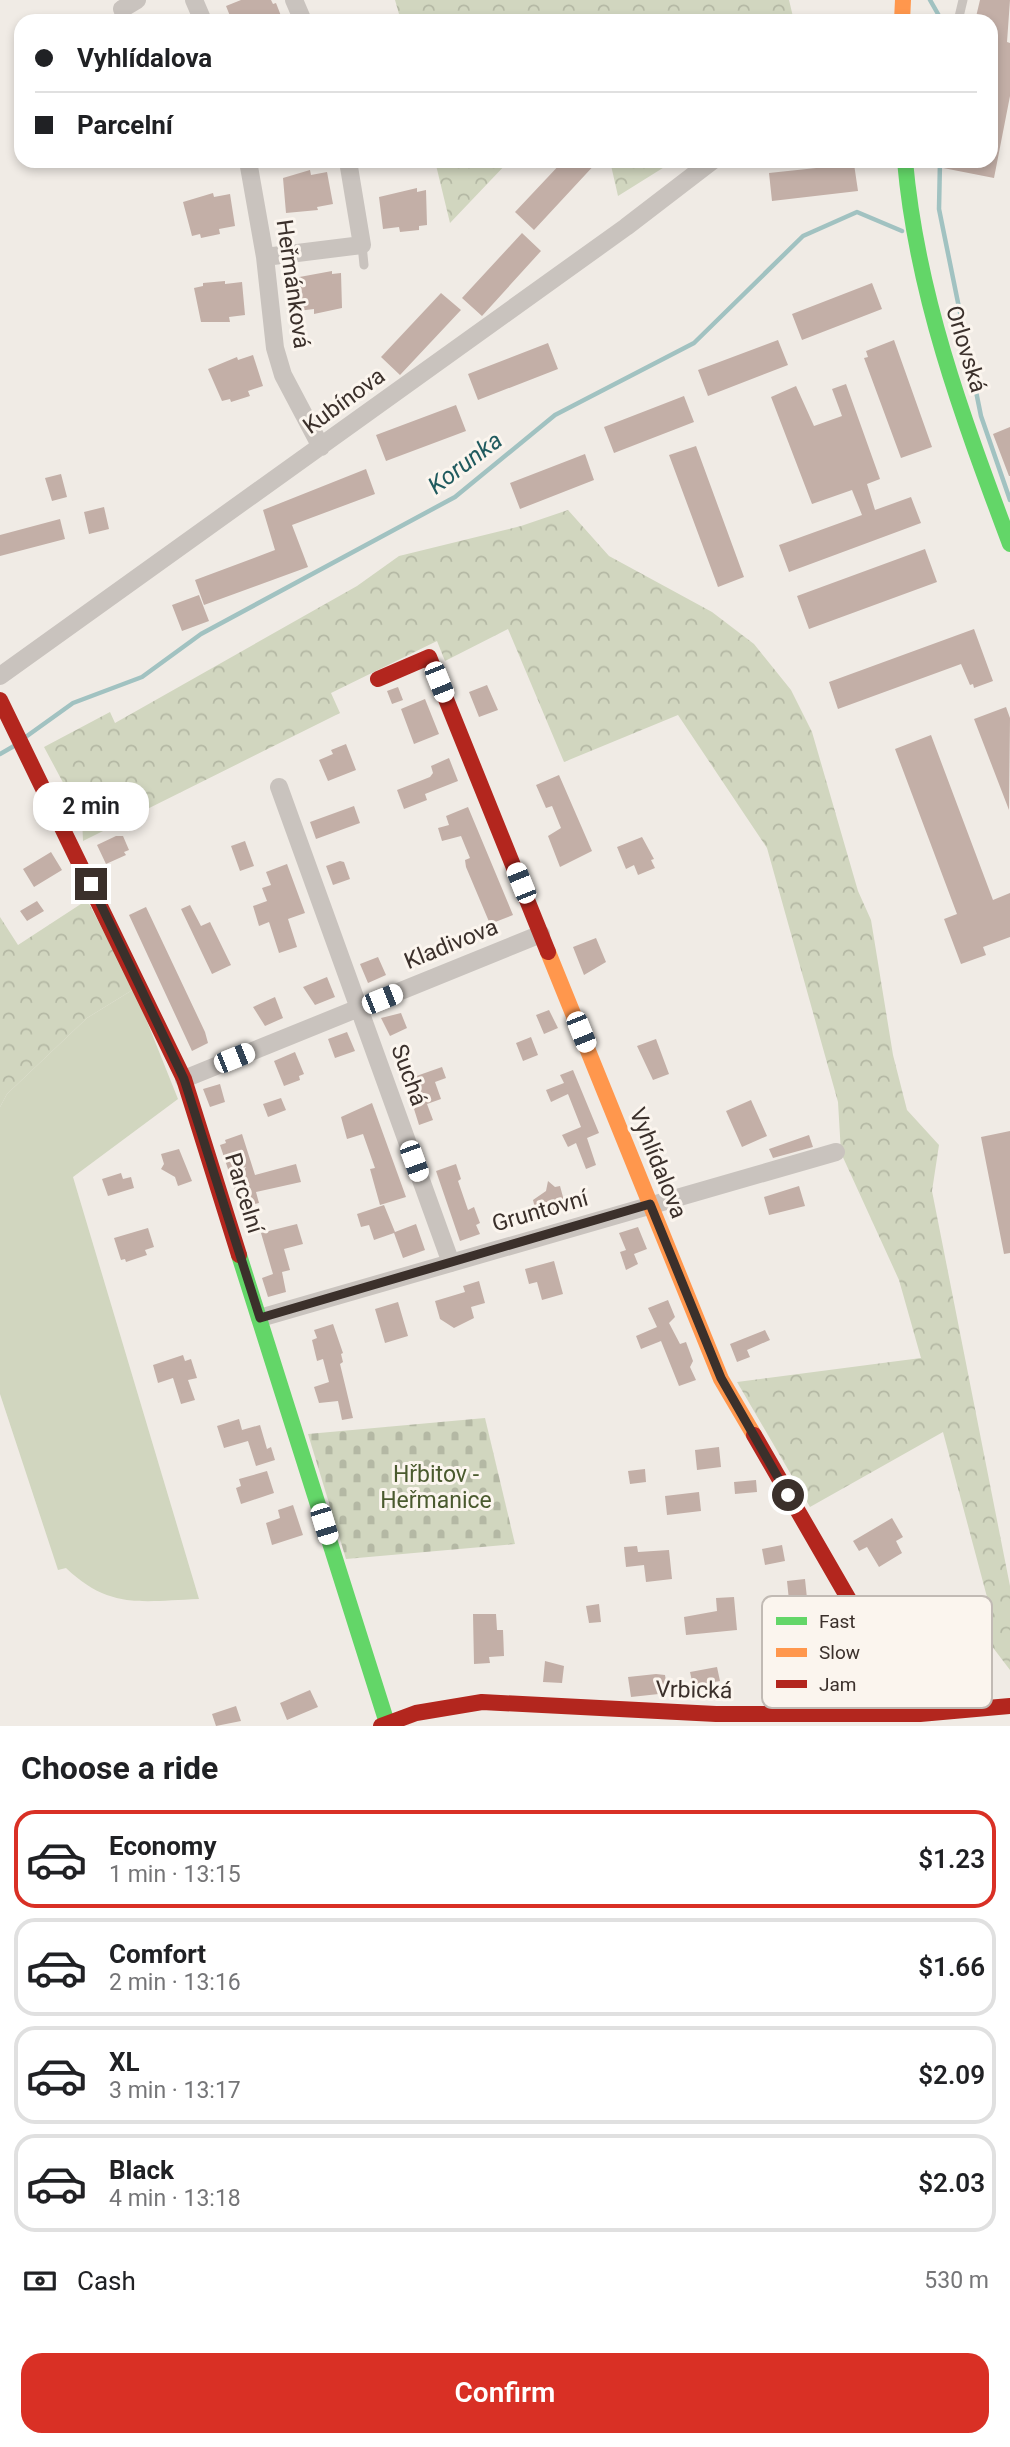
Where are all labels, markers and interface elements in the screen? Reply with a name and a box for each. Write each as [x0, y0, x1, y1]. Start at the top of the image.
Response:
text: Vyhlídalova [77, 43, 212, 73]
text: Parcelní [77, 110, 173, 140]
street label: Heřmánková [271, 218, 315, 350]
street label: Orlovská [940, 302, 992, 396]
street label: Kubínova [298, 362, 390, 440]
water label: Korunka [422, 426, 508, 500]
car [422, 659, 457, 705]
callout: 2 min [33, 782, 149, 832]
text: 2 min [62, 793, 120, 820]
car [504, 860, 539, 906]
route end [75, 868, 107, 900]
street label: Kladivova [400, 913, 502, 975]
car [359, 981, 406, 1017]
car [564, 1009, 599, 1055]
car [211, 1040, 258, 1076]
street label: Suchá [385, 1041, 433, 1109]
street label: Vyhlídalova [624, 1104, 692, 1222]
car [397, 1138, 432, 1184]
street label: Parcelní [219, 1150, 269, 1238]
street label: Gruntovní [489, 1184, 592, 1238]
park label: Hřbitov - Heřmanice [380, 1461, 492, 1514]
route start [772, 1479, 804, 1511]
car [308, 1501, 341, 1547]
legend [762, 1596, 992, 1708]
text: Fast [819, 1610, 856, 1633]
text: Slow [819, 1641, 860, 1664]
text: Jam [819, 1673, 856, 1696]
street label: Vrbická [655, 1676, 733, 1704]
text: Choose a ride [21, 1749, 218, 1787]
icon: car [25, 1828, 88, 1891]
text: Economy [109, 1831, 216, 1861]
text: $1.23 [918, 1844, 985, 1874]
text: 1 min · 13:15 [109, 1861, 241, 1888]
icon: car [25, 1936, 88, 1999]
text: Comfort [109, 1939, 206, 1969]
text: $1.66 [918, 1952, 985, 1982]
text: 2 min · 13:16 [109, 1969, 241, 1996]
icon: car [25, 2044, 88, 2107]
text: XL [109, 2047, 140, 2077]
text: $2.09 [918, 2060, 985, 2090]
text: 3 min · 13:17 [109, 2077, 241, 2104]
icon: car [25, 2152, 88, 2215]
text: Black [109, 2155, 174, 2185]
text: $2.03 [918, 2168, 985, 2198]
text: 4 min · 13:18 [109, 2185, 241, 2212]
icon: cash [21, 2262, 59, 2300]
text: Cash [77, 2266, 136, 2296]
text: 530 m [924, 2267, 989, 2294]
button: Confirm [21, 2353, 989, 2433]

